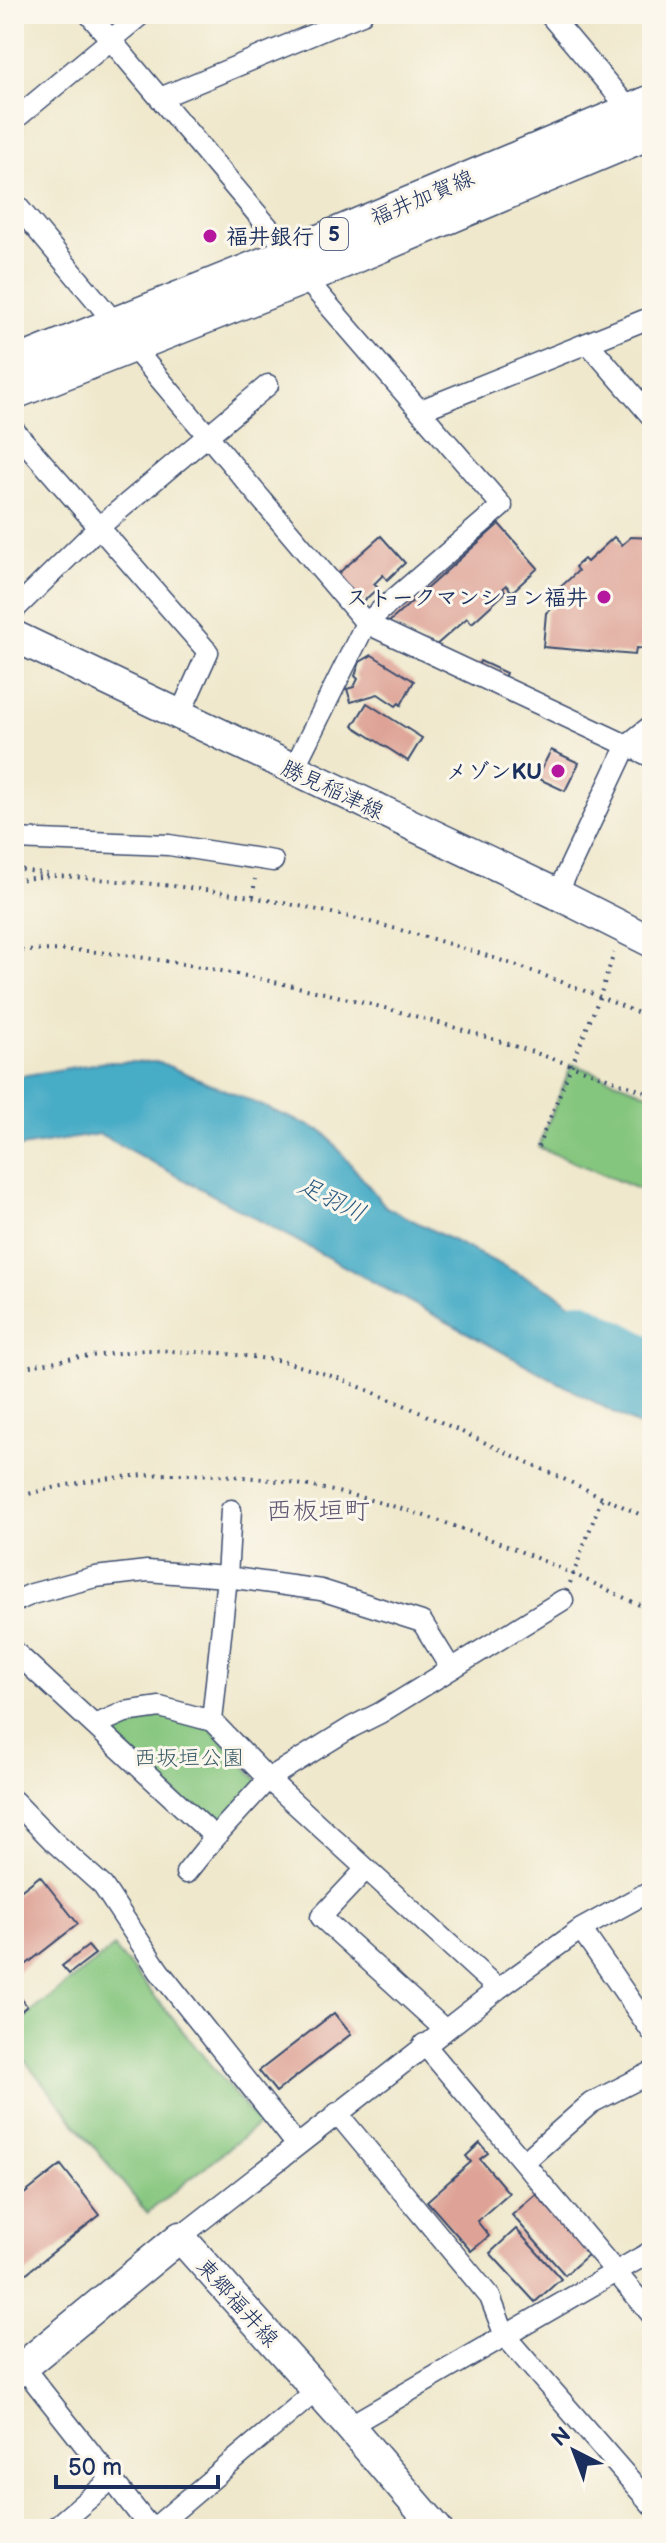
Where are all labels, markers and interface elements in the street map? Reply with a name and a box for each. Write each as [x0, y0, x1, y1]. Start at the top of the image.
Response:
street label: 福井加賀線 [367, 164, 478, 232]
road number: 5 [320, 218, 348, 250]
place label: 福井銀行 [226, 224, 314, 251]
marker: 福井銀行 [201, 227, 219, 245]
place label: ストークマンション福井 [346, 585, 588, 612]
marker: ストークマンション福井 [595, 588, 613, 606]
street label: 勝見稲津線 [277, 755, 388, 826]
place label: メゾンKU [445, 759, 542, 786]
marker: メゾンKU [549, 762, 567, 780]
water label: 足羽川 [293, 1171, 370, 1228]
district label: 西板垣町 [266, 1496, 370, 1527]
park label: 西坂垣公園 [134, 1745, 244, 1772]
street label: 東郷福井線 [190, 2253, 284, 2353]
north arrow [534, 2411, 614, 2491]
text: N [546, 2422, 577, 2453]
scale bar [56, 2439, 218, 2489]
text: 50 m [68, 2453, 122, 2482]

